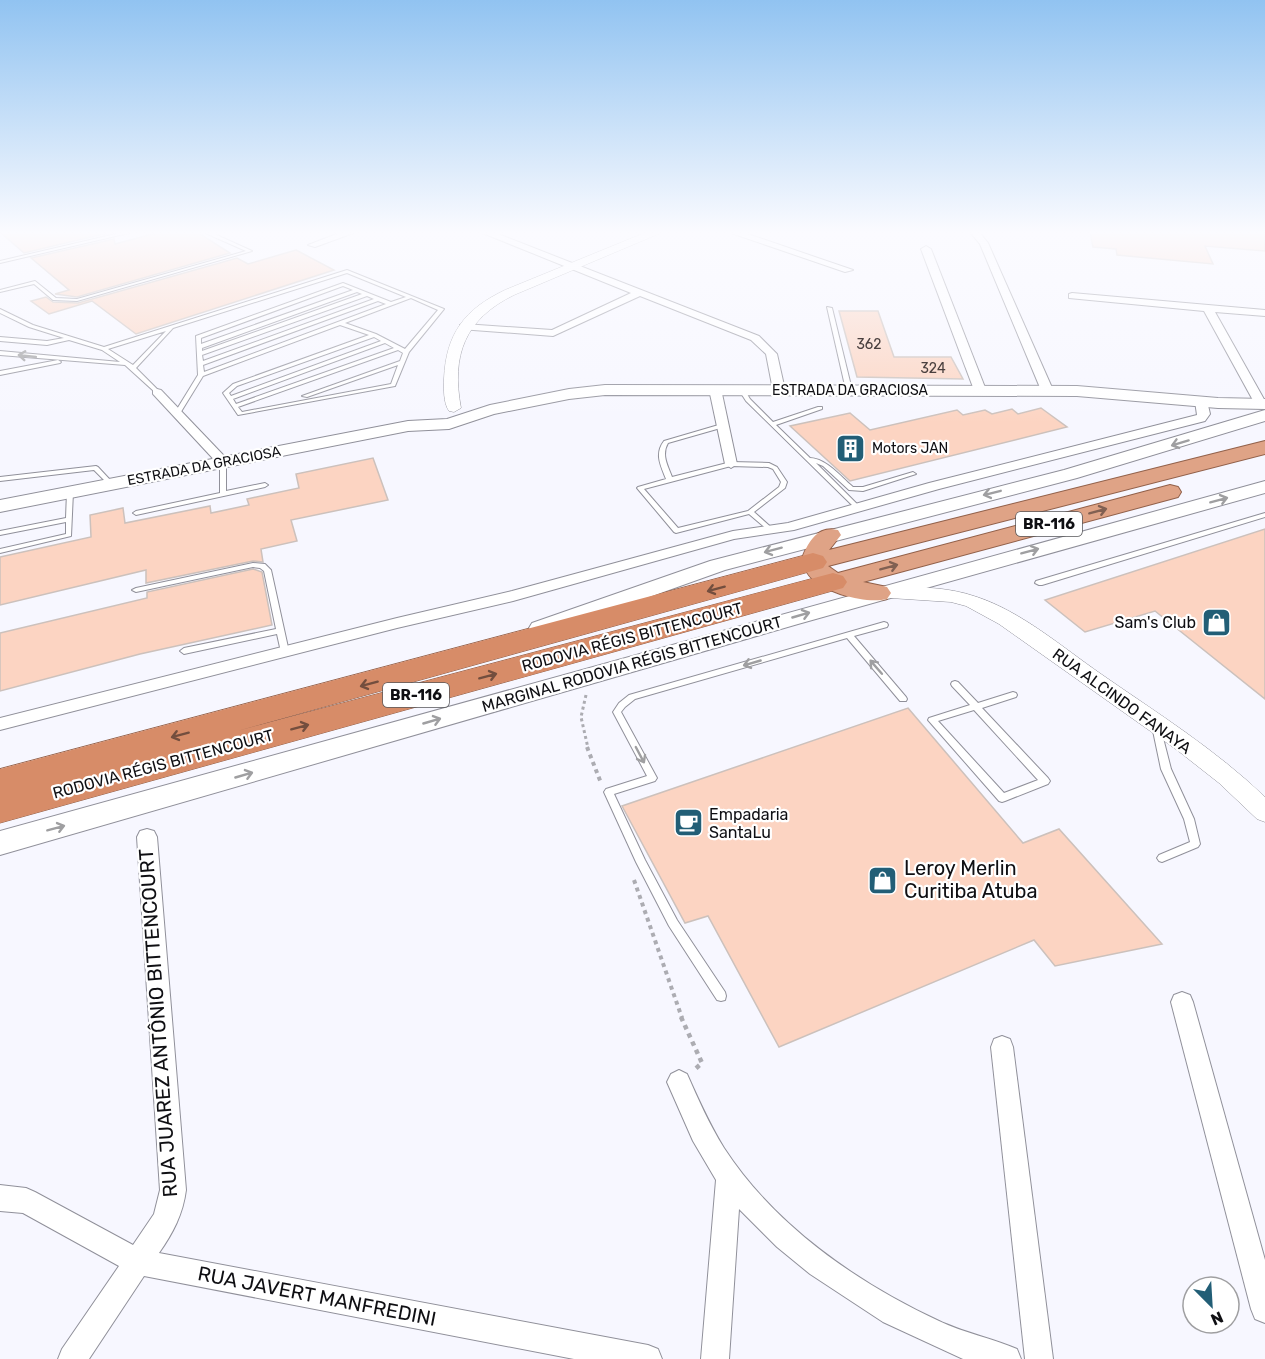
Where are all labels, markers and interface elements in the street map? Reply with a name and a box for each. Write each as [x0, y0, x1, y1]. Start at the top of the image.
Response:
house number: 362 [856, 336, 882, 353]
one-way arrow [18, 350, 38, 361]
house number: 324 [920, 360, 946, 377]
street label: ESTRADA DA GRACIOSA [772, 382, 929, 399]
building icon: Motors JAN [835, 432, 867, 464]
one-way arrow [1171, 439, 1190, 450]
place label: Motors JAN [872, 440, 948, 457]
street label: ESTRADA DA GRACIOSA [126, 443, 283, 489]
one-way arrow [982, 488, 1001, 499]
one-way arrow [1209, 494, 1228, 505]
one-way arrow [1088, 505, 1107, 517]
road number: BR-116 [1016, 512, 1082, 536]
one-way arrow [763, 545, 782, 556]
one-way arrow [1021, 545, 1040, 556]
one-way arrow [880, 561, 899, 572]
one-way arrow [707, 584, 726, 595]
street label: RODOVIA RÉGIS BITTENCOURT [520, 598, 744, 676]
shop icon: Sam's Club [1201, 606, 1233, 638]
one-way arrow [791, 609, 810, 620]
street label: MARGINAL RODOVIA RÉGIS BITTENCOURT [480, 612, 784, 716]
place label: Sam's Club [1115, 613, 1196, 632]
street label: RUA ALCINDO FANAYA [1049, 644, 1195, 758]
one-way arrow [743, 658, 762, 669]
one-way arrow [869, 660, 883, 675]
one-way arrow [478, 670, 497, 681]
one-way arrow [360, 679, 379, 691]
road number: BR-116 [383, 683, 449, 707]
one-way arrow [422, 715, 441, 727]
one-way arrow [290, 721, 309, 732]
street label: RODOVIA RÉGIS BITTENCOURT [51, 725, 275, 803]
one-way arrow [171, 729, 190, 741]
one-way arrow [634, 746, 646, 763]
one-way arrow [234, 769, 253, 780]
place label: Empadaria SantaLu [709, 805, 788, 842]
cafe icon: Empadaria SantaLu [672, 807, 704, 839]
one-way arrow [47, 821, 66, 833]
street label: RUA JUAREZ ANTÔNIO BITTENCOURT [134, 847, 182, 1198]
place label: Leroy Merlin Curitiba Atuba [904, 856, 1037, 903]
shop icon: Leroy Merlin Curitiba Atuba [867, 864, 899, 896]
street label: RUA JAVERT MANFREDINI [196, 1261, 438, 1331]
north arrow [1181, 1275, 1241, 1335]
text: N [1208, 1307, 1226, 1329]

